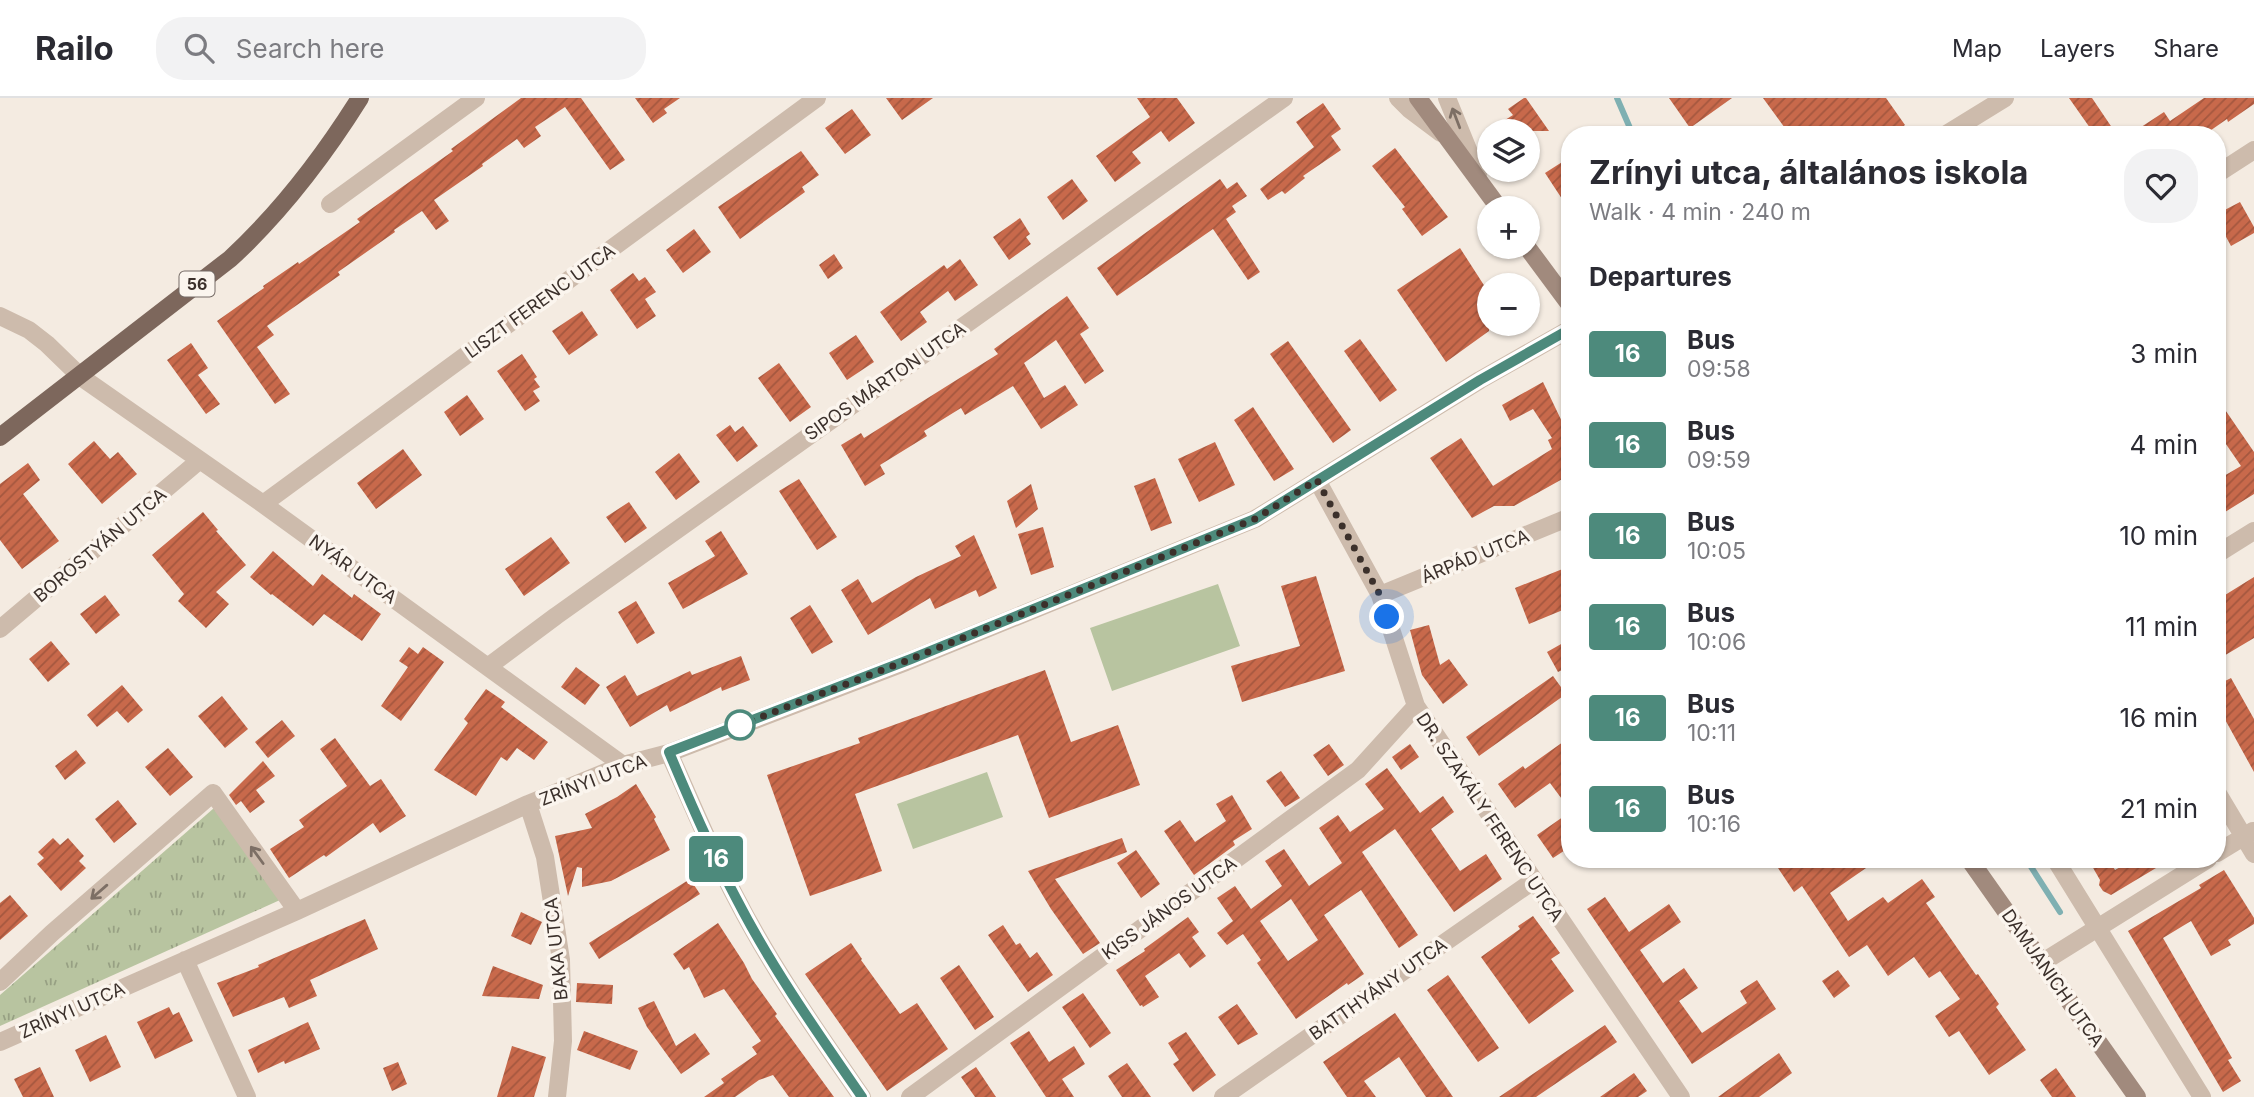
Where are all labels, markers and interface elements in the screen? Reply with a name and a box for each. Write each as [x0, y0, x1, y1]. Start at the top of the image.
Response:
search box [156, 17, 646, 80]
text: Railo [35, 28, 114, 68]
icon: search [180, 29, 218, 67]
text: Search here [236, 33, 384, 64]
text: Map [1952, 34, 2002, 63]
text: Layers [2040, 34, 2115, 63]
text: Share [2153, 34, 2219, 63]
one-way arrow [1449, 108, 1462, 129]
map controls [1477, 119, 1540, 336]
button: layers [1477, 119, 1540, 182]
button: heart [2124, 149, 2198, 223]
text: Zrínyi utca, általános iskola [1589, 152, 2029, 192]
button: + [1477, 196, 1540, 259]
text: Walk · 4 min · 240 m [1589, 198, 1811, 226]
street label: LISZT FERENC UTCA [461, 240, 619, 362]
text: Departures [1589, 261, 1732, 292]
road number: 56 [180, 272, 214, 296]
button: − [1477, 273, 1540, 336]
street label: SIPOS MÁRTON UTCA [800, 317, 970, 445]
text: Bus [1687, 324, 1735, 355]
text: 3 min [2130, 338, 2198, 369]
text: 16 [1615, 339, 1640, 368]
text: 09:58 [1687, 355, 1751, 383]
text: Bus [1687, 415, 1735, 446]
text: 4 min [2129, 429, 2198, 460]
text: 16 [1615, 430, 1640, 459]
text: 09:59 [1687, 446, 1751, 474]
street label: BOROSTYÁN UTCA [29, 483, 170, 606]
text: Bus [1687, 506, 1735, 537]
text: 10 min [2119, 520, 2198, 551]
text: 16 [1615, 521, 1640, 550]
street label: ÁRPÁD UTCA [1418, 524, 1532, 587]
street label: NYÁR UTCA [305, 529, 402, 608]
text: 10:05 [1687, 537, 1746, 565]
text: Bus [1687, 597, 1735, 628]
your location [1369, 599, 1404, 634]
text: 11 min [2125, 611, 2198, 642]
text: 16 [1615, 612, 1640, 641]
text: 10:06 [1687, 628, 1746, 656]
text: Bus [1687, 688, 1735, 719]
text: 16 min [2120, 702, 2198, 733]
text: 16 [1615, 703, 1640, 732]
street label: DR. SZAKÁLY FERENC UTCA [1412, 708, 1569, 925]
unlabelled marker [725, 710, 755, 740]
text: 10:11 [1687, 719, 1736, 747]
street label: ZRÍNYI UTCA [536, 749, 650, 810]
text: Bus [1687, 779, 1735, 810]
text: 21 min [2120, 793, 2198, 824]
text: 16 [1615, 794, 1640, 823]
text: 10:16 [1687, 810, 1741, 838]
line badge: 16 [684, 836, 748, 882]
text: 16 [703, 844, 729, 873]
one-way arrow [250, 846, 264, 865]
street label: KISS JÁNOS UTCA [1097, 851, 1240, 964]
one-way arrow [90, 884, 108, 900]
street label: BAKA UTCA [540, 896, 572, 1002]
street label: DAMJANICH UTCA [1998, 905, 2108, 1051]
street label: BATTHYÁNY UTCA [1305, 933, 1451, 1044]
street label: ZRÍNYI UTCA [16, 976, 128, 1043]

